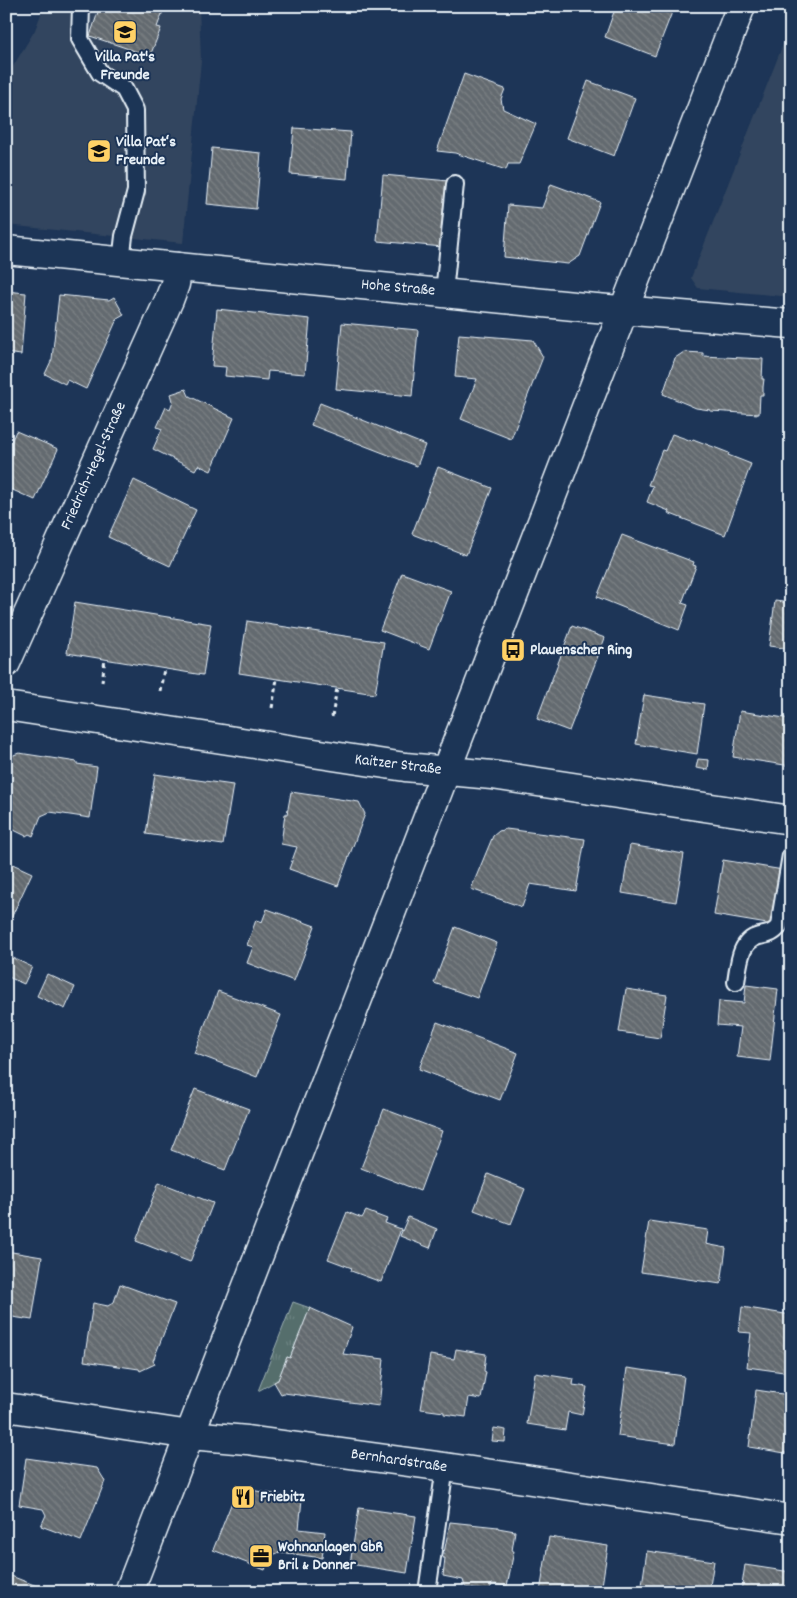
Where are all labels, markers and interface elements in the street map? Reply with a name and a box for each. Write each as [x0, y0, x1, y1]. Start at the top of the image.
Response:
school or university icon: Villa Pat's Freunde [112, 19, 138, 45]
place label: Villa Pat's Freunde [95, 46, 155, 87]
place label: Villa Pat‘s Freunde [116, 131, 176, 172]
school or university icon: Villa Pat‘s Freunde [86, 138, 112, 164]
street label: Hohe Straße [360, 273, 436, 303]
street label: Friedrich-Hegel-Straße [55, 398, 133, 534]
bus stop icon: Plauenscher Ring [500, 637, 526, 663]
place label: Plauenscher Ring [530, 639, 632, 662]
street label: Kaitzer Straße [353, 748, 443, 782]
street label: Bernhardstraße [349, 1443, 449, 1479]
restaurant icon: Friebitz [230, 1484, 256, 1510]
place label: Friebitz [260, 1486, 306, 1509]
place label: Wohnanlagen GbR Bril & Donner [278, 1536, 383, 1577]
office icon: Wohnanlagen GbR Bril & Donner [248, 1543, 274, 1569]

